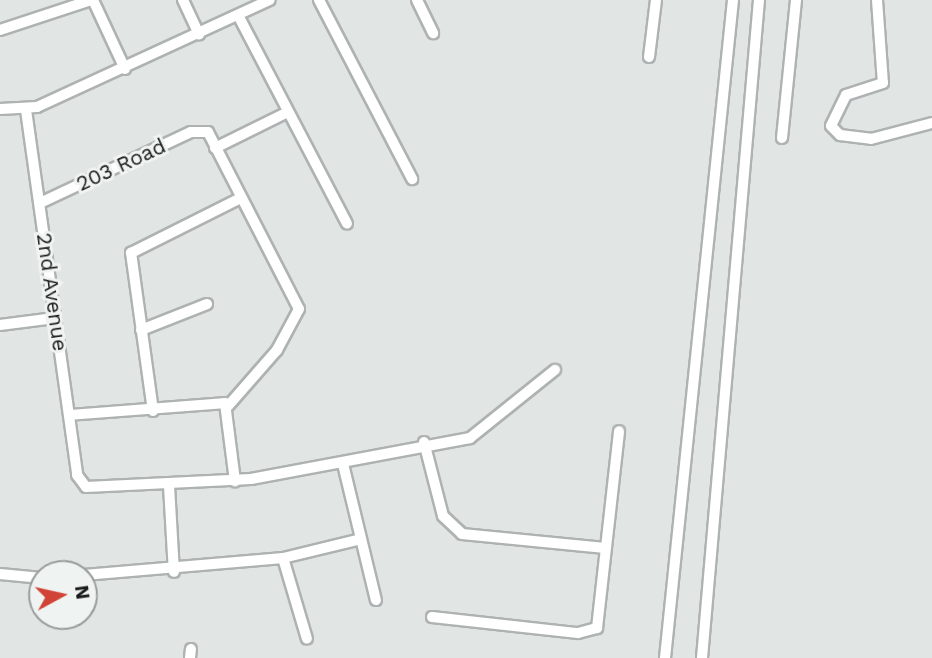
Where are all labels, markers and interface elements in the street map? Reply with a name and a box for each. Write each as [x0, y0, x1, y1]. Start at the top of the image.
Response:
street label: 203 Road [72, 133, 170, 197]
street label: 2nd Avenue [31, 231, 73, 353]
north arrow [28, 560, 98, 630]
text: N [70, 584, 95, 601]

